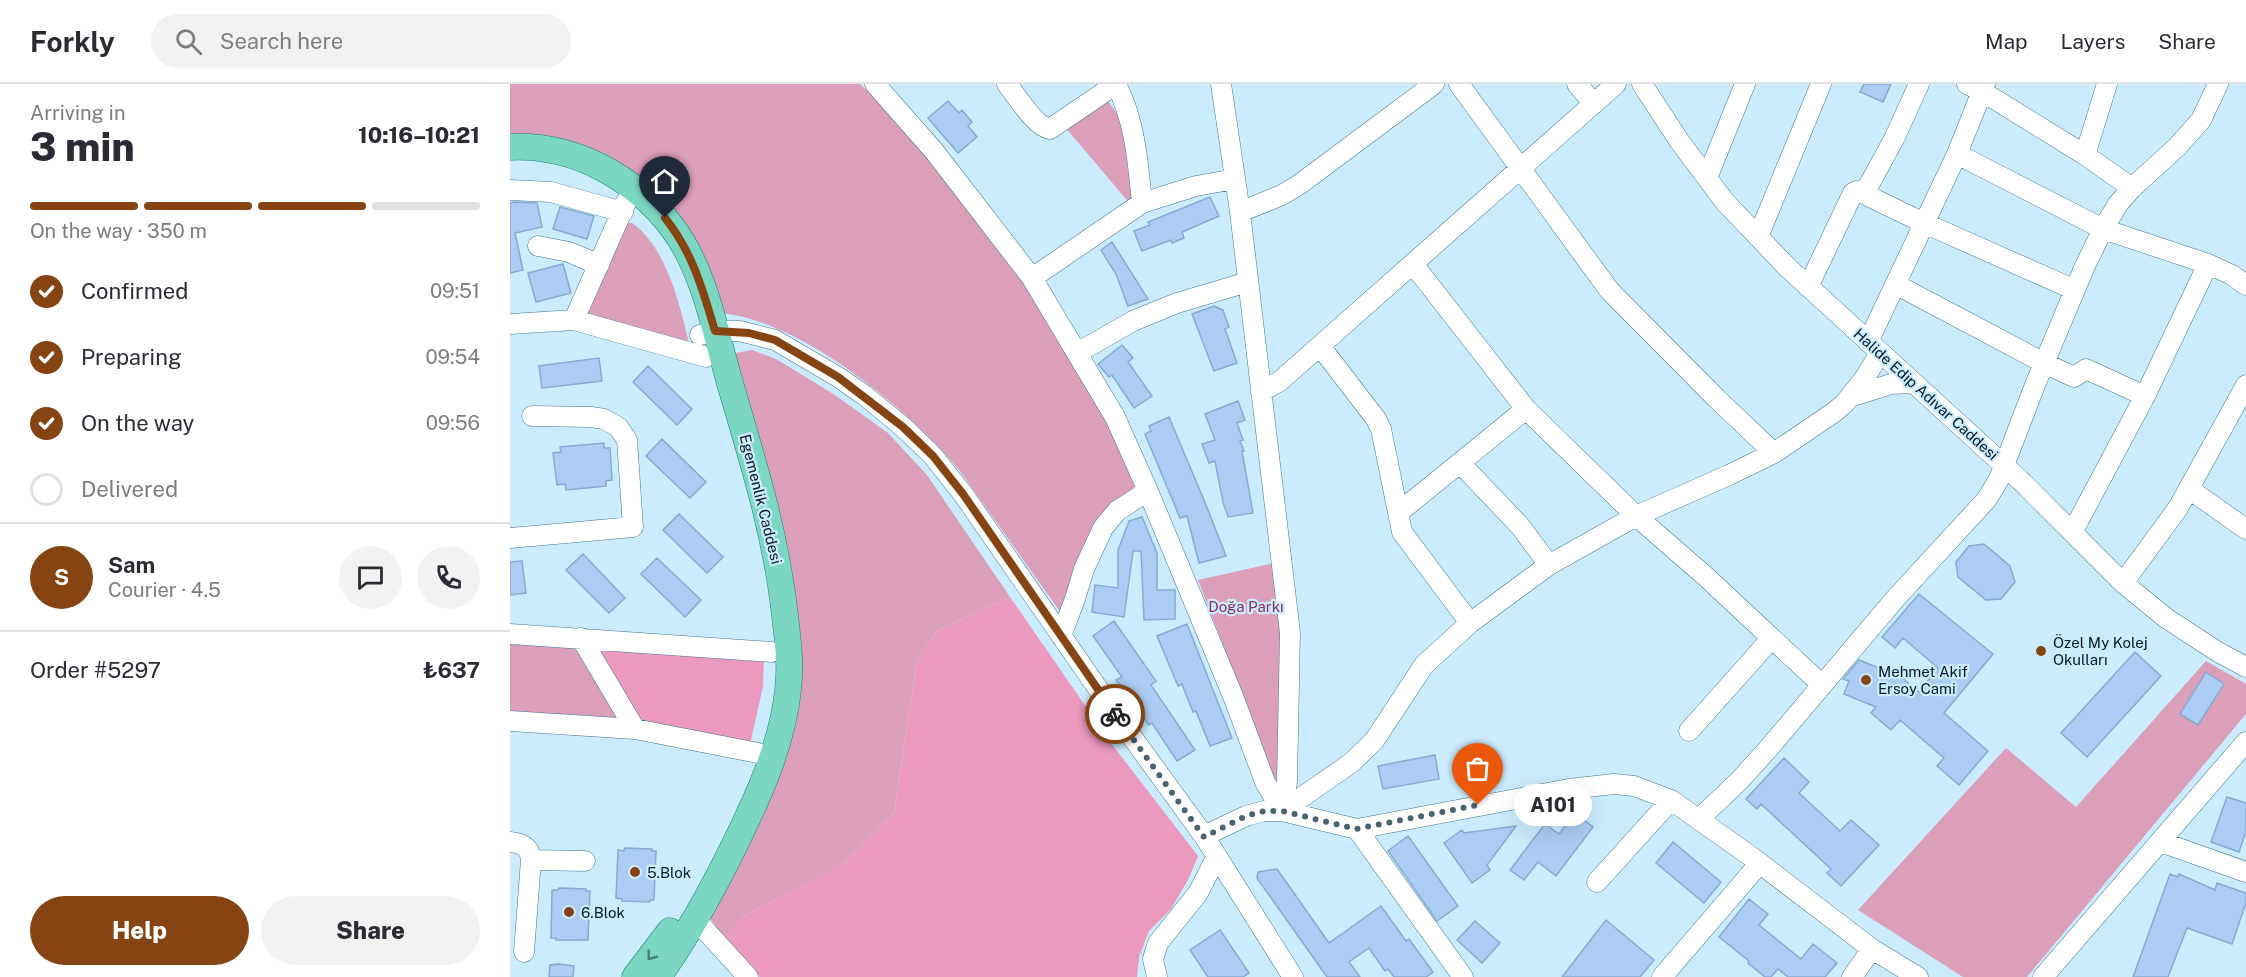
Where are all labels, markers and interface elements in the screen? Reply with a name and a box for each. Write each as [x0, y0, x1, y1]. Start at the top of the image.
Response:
search box [151, 14, 571, 68]
text: Forkly [30, 25, 115, 58]
icon: search [172, 25, 205, 58]
text: Search here [220, 28, 343, 54]
text: Map [1985, 29, 2028, 54]
text: Layers [2061, 29, 2125, 54]
text: Share [2158, 29, 2216, 54]
text: Arriving in [30, 101, 125, 125]
text: 10:16–10:21 [358, 122, 480, 148]
text: 3 min [30, 124, 135, 170]
pin [639, 156, 690, 218]
icon: home [648, 165, 681, 198]
text: On the way · 350 m [30, 219, 207, 243]
icon: check [30, 275, 63, 308]
text: Confirmed [81, 278, 188, 304]
text: 09:51 [430, 279, 480, 303]
street label: Halide Edip Adıvar Caddesi [1850, 325, 2002, 463]
icon: check [30, 341, 63, 374]
text: Preparing [81, 344, 182, 370]
text: 09:54 [426, 345, 480, 369]
icon: check [30, 407, 63, 440]
text: On the way [81, 410, 194, 436]
text: 09:56 [426, 411, 480, 435]
street label: Egemenlik Caddesi [737, 432, 785, 566]
text: Delivered [81, 476, 178, 502]
button: chat [339, 546, 402, 609]
button: phone [417, 546, 480, 609]
text: Sam [108, 552, 155, 578]
text: S [54, 564, 69, 590]
text: Courier · 4.5 [108, 578, 221, 602]
park label: Doğa Parkı [1208, 598, 1284, 615]
place label: Özel My Kolej Okulları [2053, 633, 2148, 668]
marker: Özel My Kolej Okulları [2034, 644, 2048, 658]
text: Order #5297 [30, 657, 161, 683]
text: ₺637 [423, 657, 480, 683]
place label: Mehmet Akif Ersoy Cami [1878, 663, 1968, 697]
marker: Mehmet Akif Ersoy Cami [1859, 673, 1873, 687]
courier [1085, 684, 1145, 744]
icon: bike [1099, 698, 1132, 731]
pin [1452, 743, 1503, 805]
icon: bag [1461, 752, 1494, 785]
callout: A101 [1514, 784, 1592, 826]
text: A101 [1530, 793, 1576, 817]
place label: 5.Blok [647, 864, 691, 881]
marker: 5.Blok [628, 865, 642, 879]
button: Help [30, 896, 249, 965]
button: Share [261, 896, 480, 965]
place label: 6.Blok [581, 904, 625, 921]
marker: 6.Blok [562, 905, 576, 919]
one-way arrow [647, 950, 658, 961]

